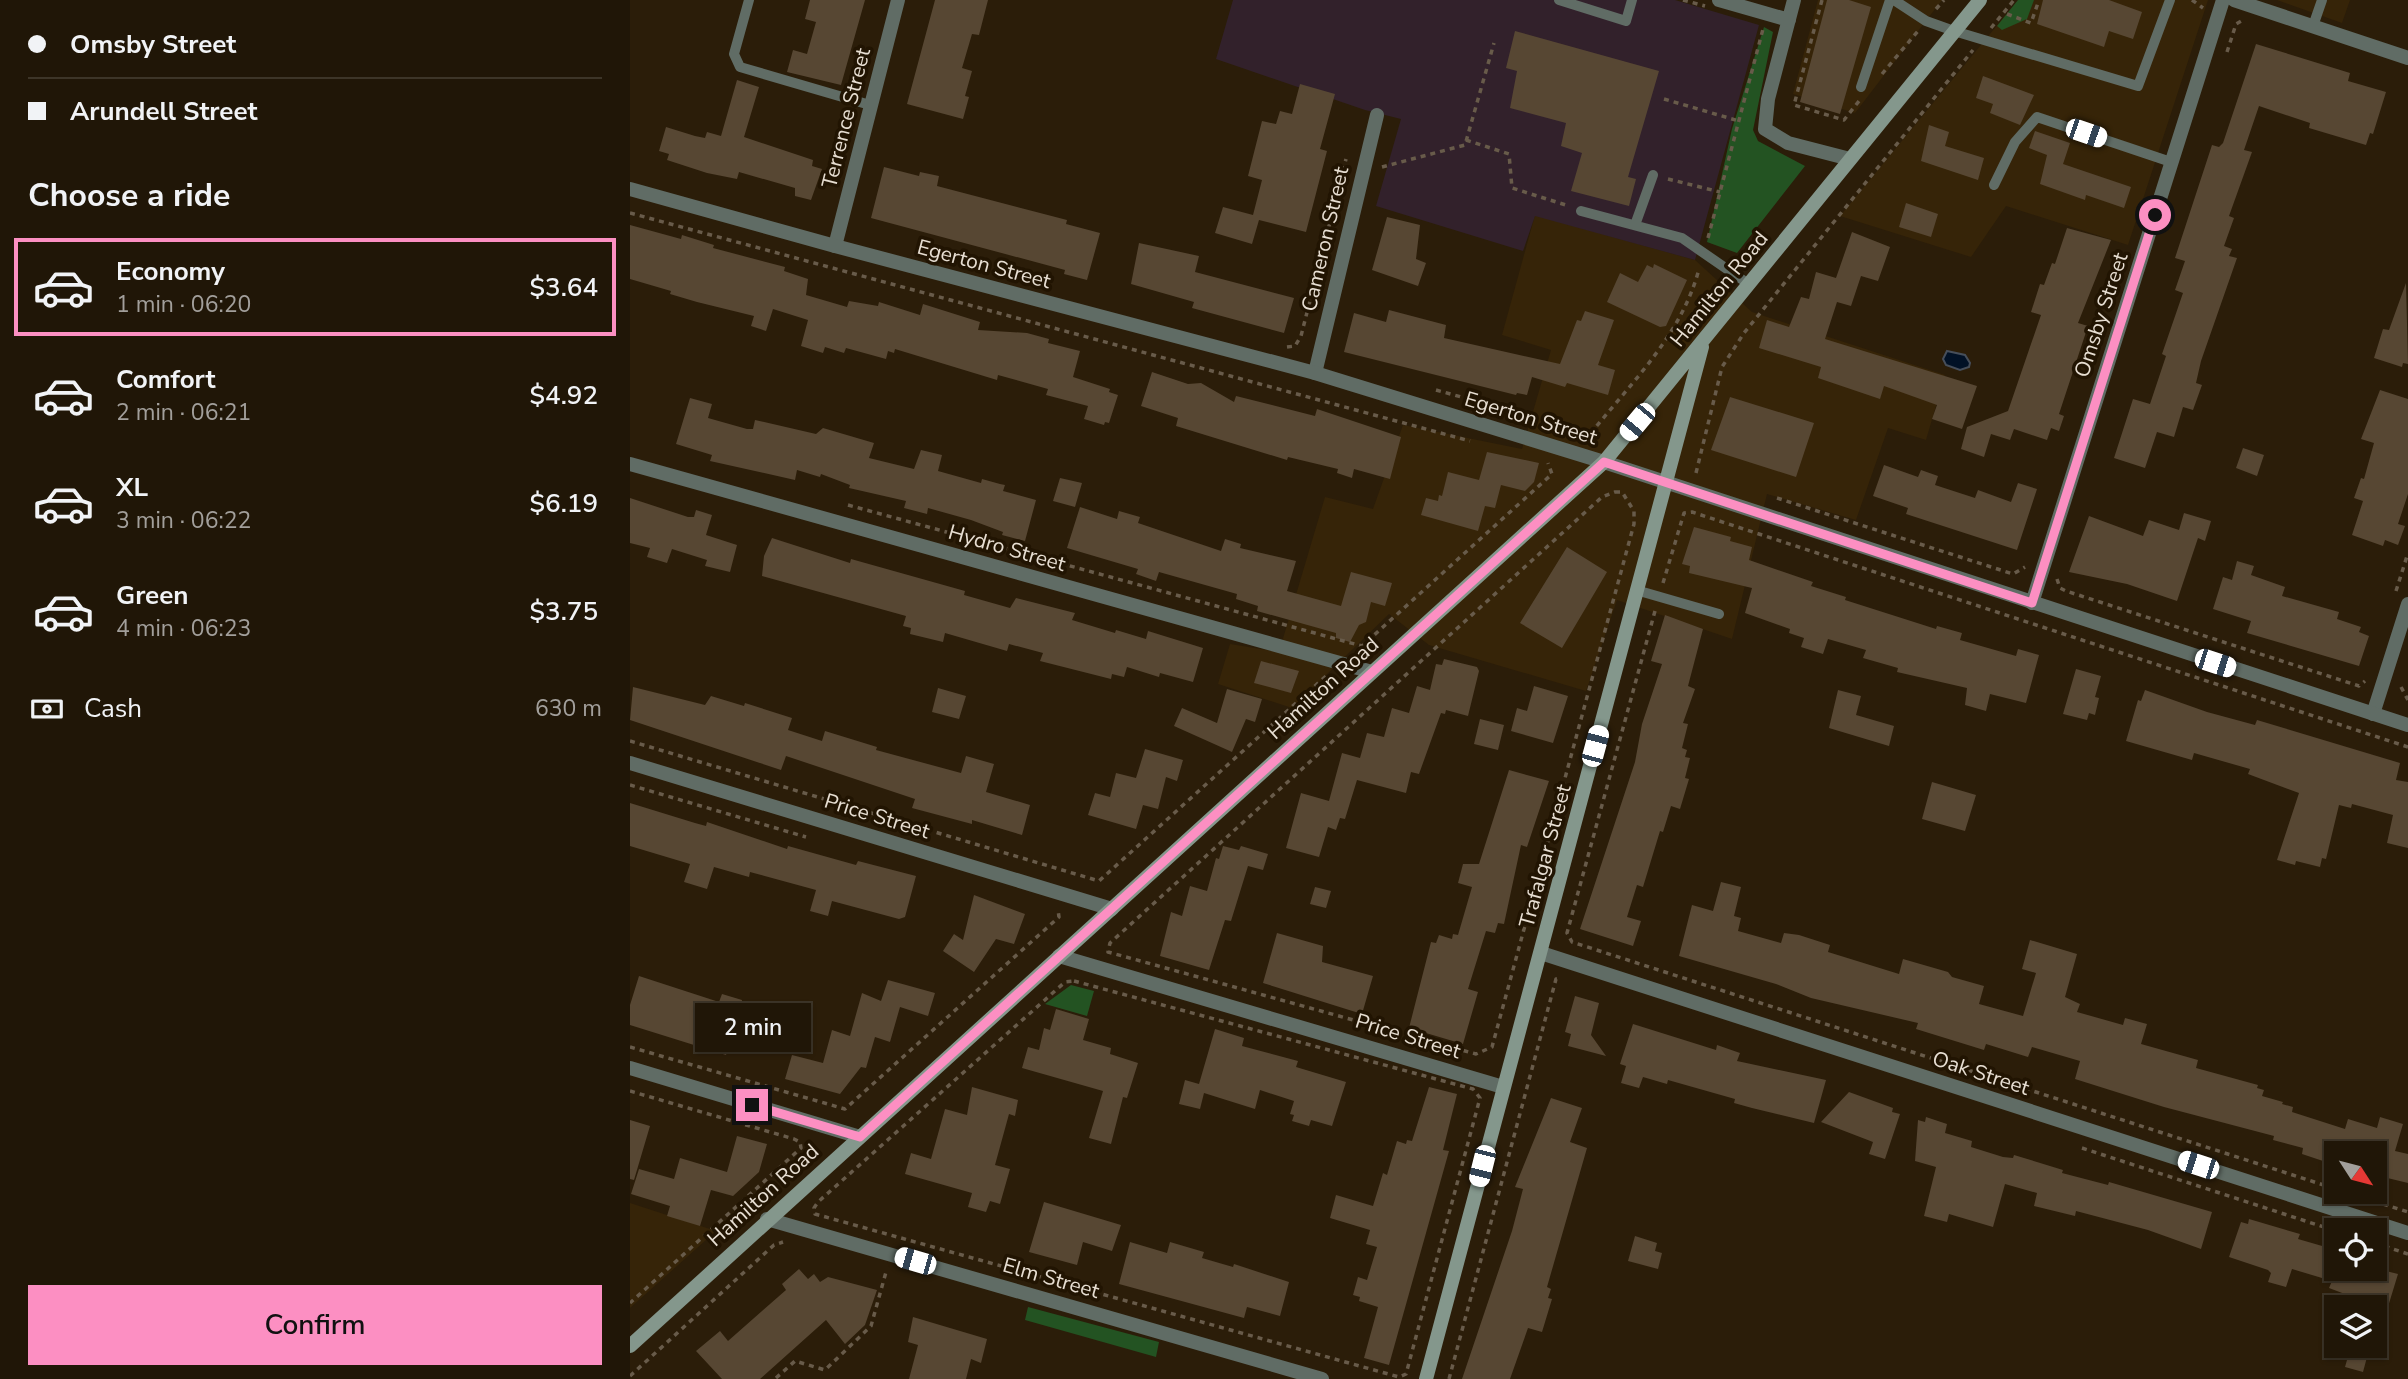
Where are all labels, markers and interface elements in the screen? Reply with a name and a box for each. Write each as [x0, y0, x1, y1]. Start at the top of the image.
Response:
text: Omsby Street [70, 27, 236, 62]
street label: Terrence Street [815, 44, 877, 191]
text: Arundell Street [70, 94, 257, 129]
car [2063, 116, 2110, 150]
street label: Cameron Street [1295, 163, 1355, 314]
text: Choose a ride [28, 174, 230, 217]
route start [2139, 199, 2171, 231]
street label: Hamilton Road [1664, 225, 1774, 353]
street label: Egerton Street [914, 233, 1055, 295]
street label: Omsby Street [2068, 248, 2135, 381]
text: Economy [116, 254, 225, 289]
icon: car [32, 256, 95, 319]
text: $3.64 [529, 270, 598, 305]
text: 1 min · 06:20 [116, 289, 251, 320]
text: Comfort [116, 362, 216, 397]
icon: car [32, 364, 95, 427]
text: $4.92 [529, 378, 598, 413]
street label: Egerton Street [1461, 385, 1601, 452]
text: 2 min · 06:21 [116, 397, 251, 428]
car [1616, 399, 1659, 445]
text: XL [116, 470, 148, 505]
icon: car [32, 472, 95, 535]
text: $6.19 [529, 486, 598, 521]
text: 3 min · 06:22 [116, 505, 251, 536]
street label: Hydro Street [945, 518, 1069, 578]
text: Green [116, 578, 189, 613]
icon: car [32, 580, 95, 643]
text: $3.75 [529, 594, 598, 629]
text: 4 min · 06:23 [116, 613, 251, 644]
street label: Hamilton Road [1261, 630, 1385, 746]
car [2192, 647, 2239, 679]
icon: cash [28, 690, 66, 728]
text: Cash [84, 691, 142, 726]
text: 630 m [535, 693, 602, 724]
car [1580, 723, 1611, 769]
street label: Trafalgar Street [1512, 781, 1578, 931]
street label: Price Street [821, 787, 934, 845]
callout: 2 min [694, 1004, 810, 1052]
street label: Price Street [1352, 1007, 1465, 1065]
text: 2 min [724, 1012, 782, 1043]
street label: Oak Street [1929, 1044, 2034, 1102]
route end [736, 1089, 768, 1121]
street label: Hamilton Road [701, 1137, 825, 1253]
north arrow [2324, 1141, 2387, 1204]
map controls [2324, 1141, 2387, 1358]
car [1467, 1143, 1498, 1189]
car [2175, 1149, 2222, 1181]
button: locate [2324, 1218, 2387, 1281]
car [892, 1245, 939, 1277]
street label: Elm Street [999, 1251, 1103, 1305]
button: Confirm [28, 1285, 602, 1365]
button: layers [2324, 1295, 2387, 1358]

